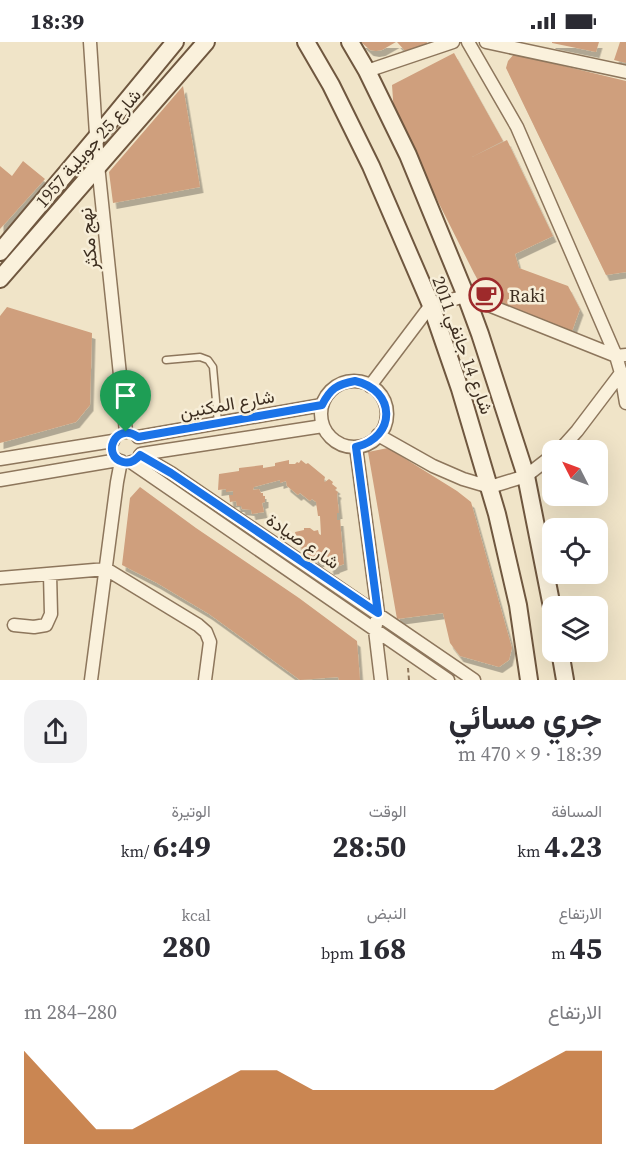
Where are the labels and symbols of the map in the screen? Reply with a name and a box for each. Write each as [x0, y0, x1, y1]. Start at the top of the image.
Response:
street label: شارع 25 جويلية 1957 [29, 83, 147, 213]
street label: نهج مكثر [72, 206, 104, 273]
street label: شارع 14 جانفي 2011 [424, 272, 500, 419]
cafe icon: Raki [468, 277, 504, 313]
place label: Raki [509, 283, 545, 308]
pin [100, 370, 151, 432]
street label: شارع المكنين [178, 383, 276, 425]
north arrow [542, 440, 608, 506]
street label: شارع صيادة [261, 507, 345, 575]

